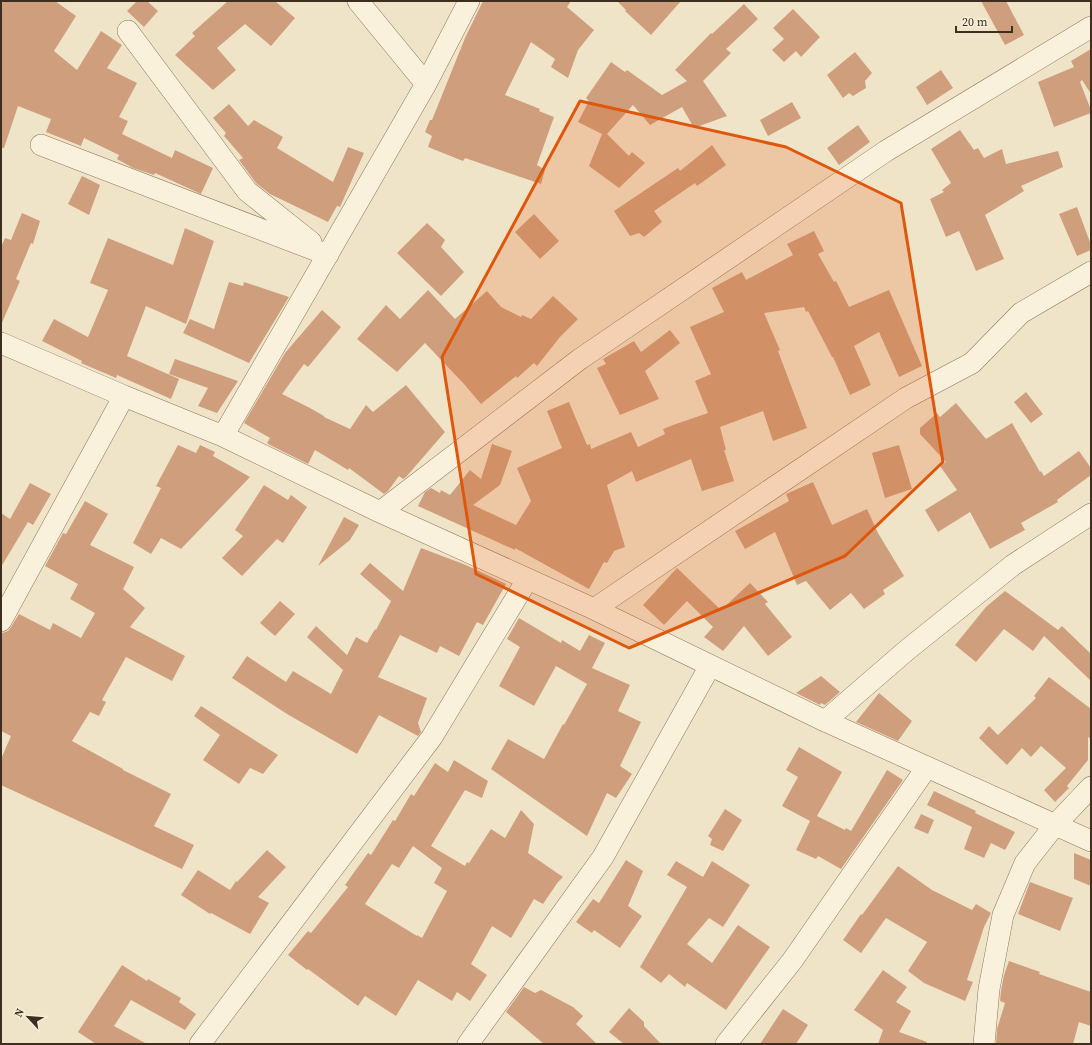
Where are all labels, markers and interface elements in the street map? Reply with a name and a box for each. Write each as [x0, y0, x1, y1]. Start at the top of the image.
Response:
scale bar [956, 8, 1012, 34]
text: 20 m [962, 14, 988, 30]
north arrow [8, 997, 48, 1037]
text: N [11, 1006, 28, 1020]

